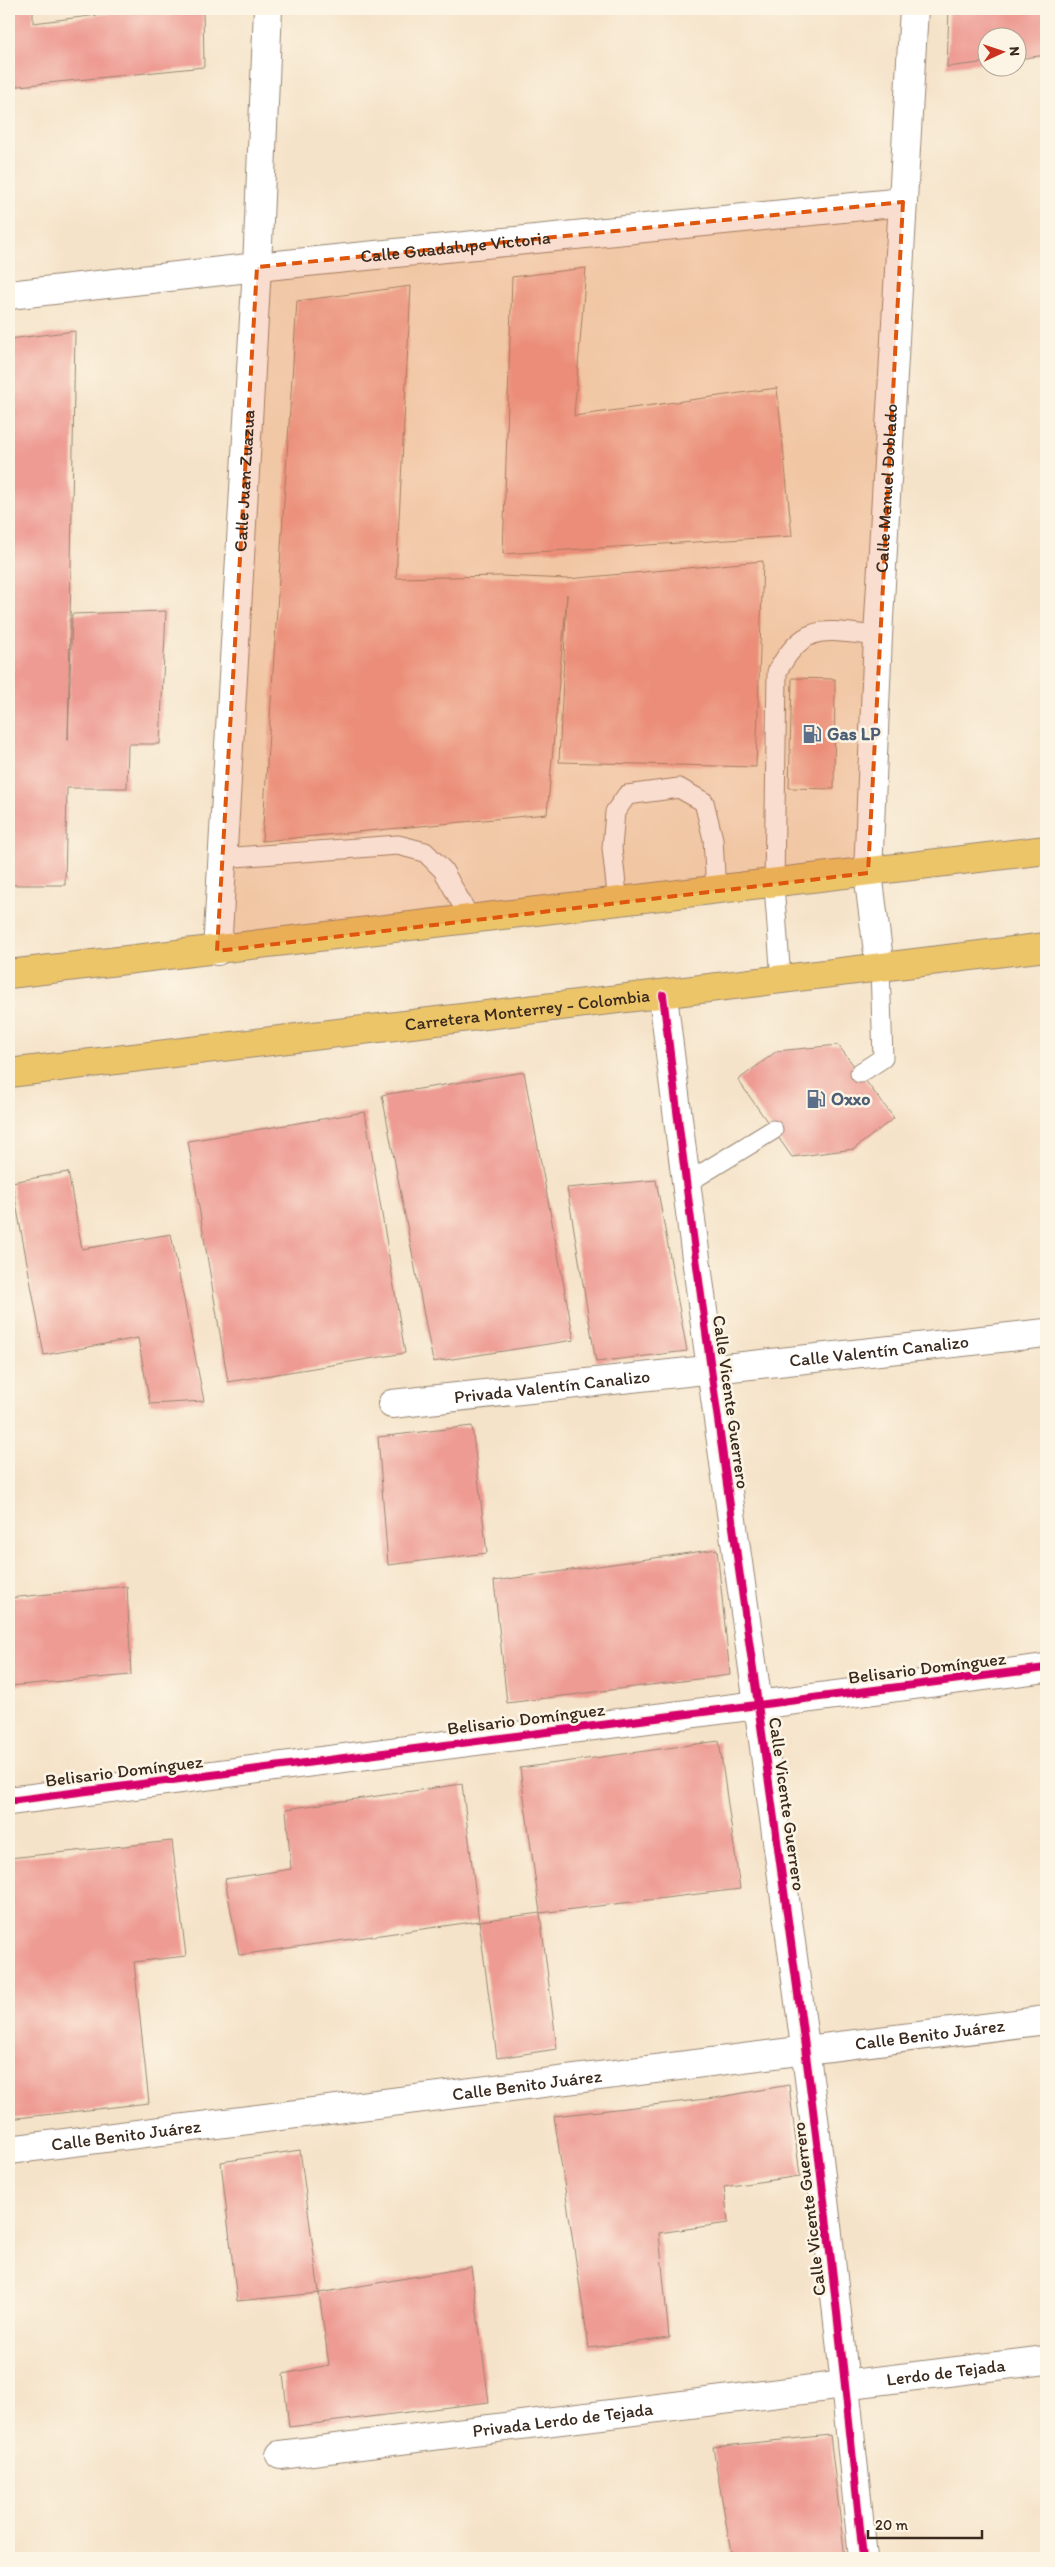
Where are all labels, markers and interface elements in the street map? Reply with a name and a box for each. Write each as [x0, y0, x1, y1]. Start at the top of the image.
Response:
north arrow [978, 28, 1028, 78]
text: N [1006, 46, 1023, 57]
street label: Calle Guadalupe Victoria [359, 227, 552, 268]
street label: Calle Manuel Doblado [871, 403, 902, 574]
street label: Calle Juan Zuazua [229, 409, 260, 553]
fuel station icon: Gas LP [801, 723, 823, 745]
place label: Gas LP [827, 723, 881, 745]
street label: Carretera Monterrey - Colombia [403, 984, 651, 1036]
fuel station icon: Oxxo [805, 1088, 827, 1110]
place label: Oxxo [831, 1088, 871, 1110]
street label: Calle Vicente Guerrero [708, 1314, 754, 1490]
street label: Calle Valentín Canalizo [788, 1330, 970, 1372]
street label: Privada Valentín Canalizo [453, 1365, 651, 1408]
street label: Belisario Domínguez [847, 1647, 1008, 1689]
street label: Belisario Domínguez [446, 1698, 607, 1740]
street label: Calle Vicente Guerrero [764, 1716, 810, 1892]
street label: Belisario Domínguez [44, 1750, 205, 1792]
street label: Calle Benito Juárez [854, 2014, 1007, 2055]
street label: Calle Benito Juárez [451, 2065, 604, 2105]
street label: Calle Benito Juárez [50, 2115, 203, 2156]
street label: Calle Vicente Guerrero [787, 2121, 831, 2297]
street label: Lerdo de Tejada [885, 2354, 1007, 2391]
street label: Privada Lerdo de Tejada [471, 2398, 655, 2442]
scale bar [868, 2507, 981, 2539]
text: 20 m [875, 2516, 909, 2534]

